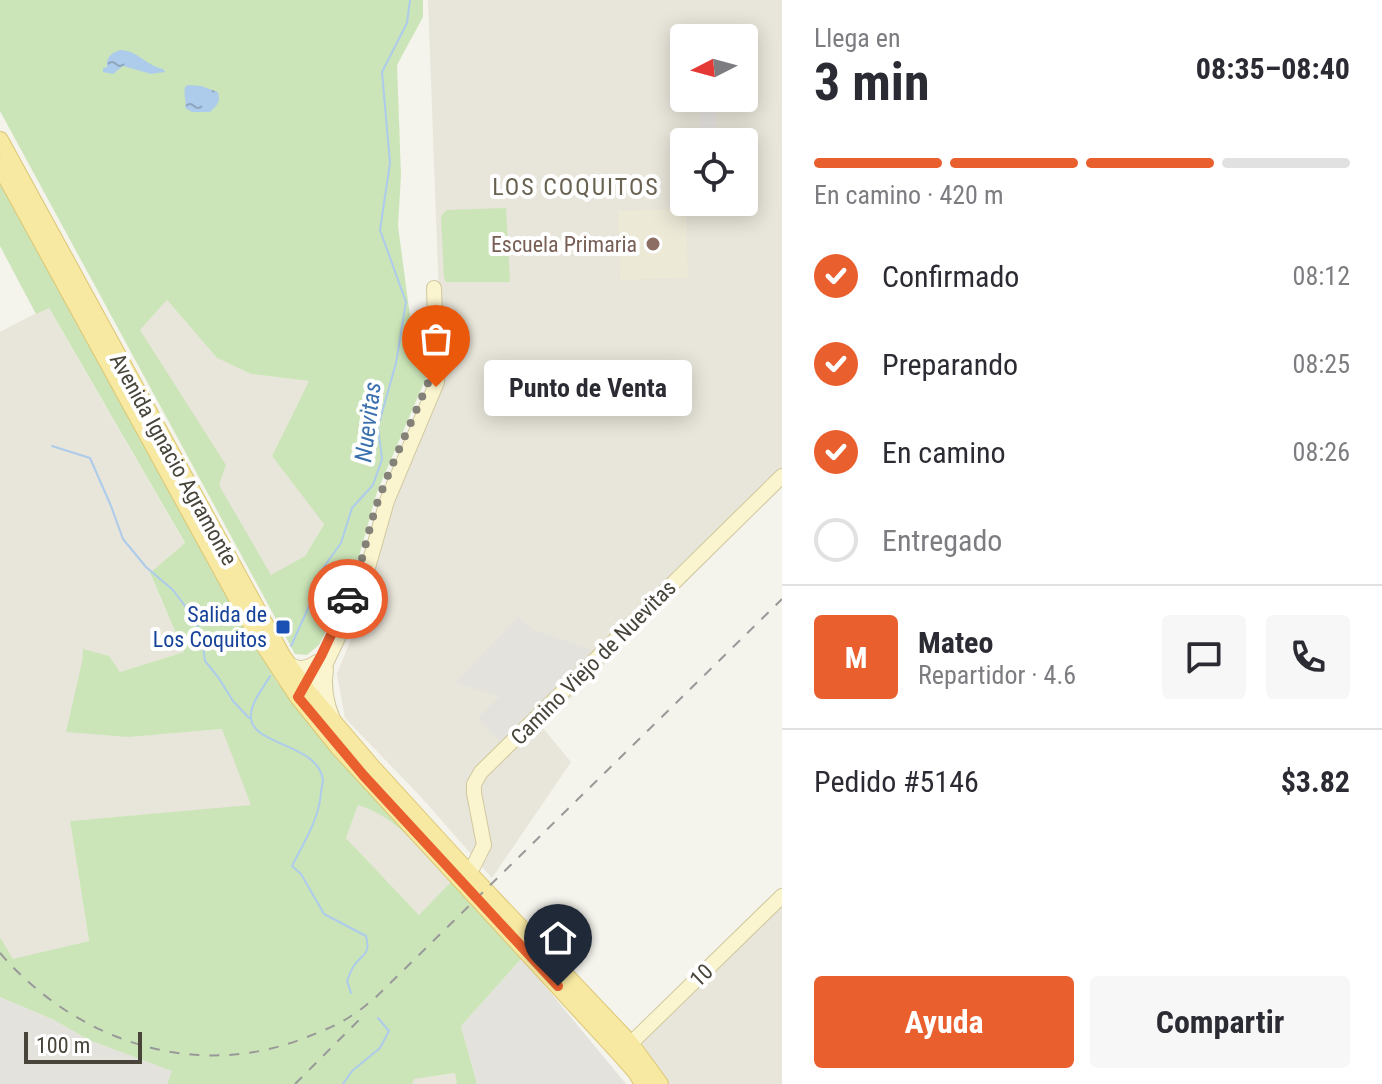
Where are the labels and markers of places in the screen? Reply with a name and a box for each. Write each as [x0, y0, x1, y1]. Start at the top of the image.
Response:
place label: Escuela Primaria [491, 232, 637, 257]
marker: Escuela Primaria [644, 235, 662, 253]
pin [402, 305, 470, 387]
callout: Punto de Venta [484, 359, 692, 415]
place label: Salida de Los Coquitos [153, 602, 267, 652]
marker: Salida de Los Coquitos [274, 618, 292, 636]
pin [524, 904, 592, 986]

